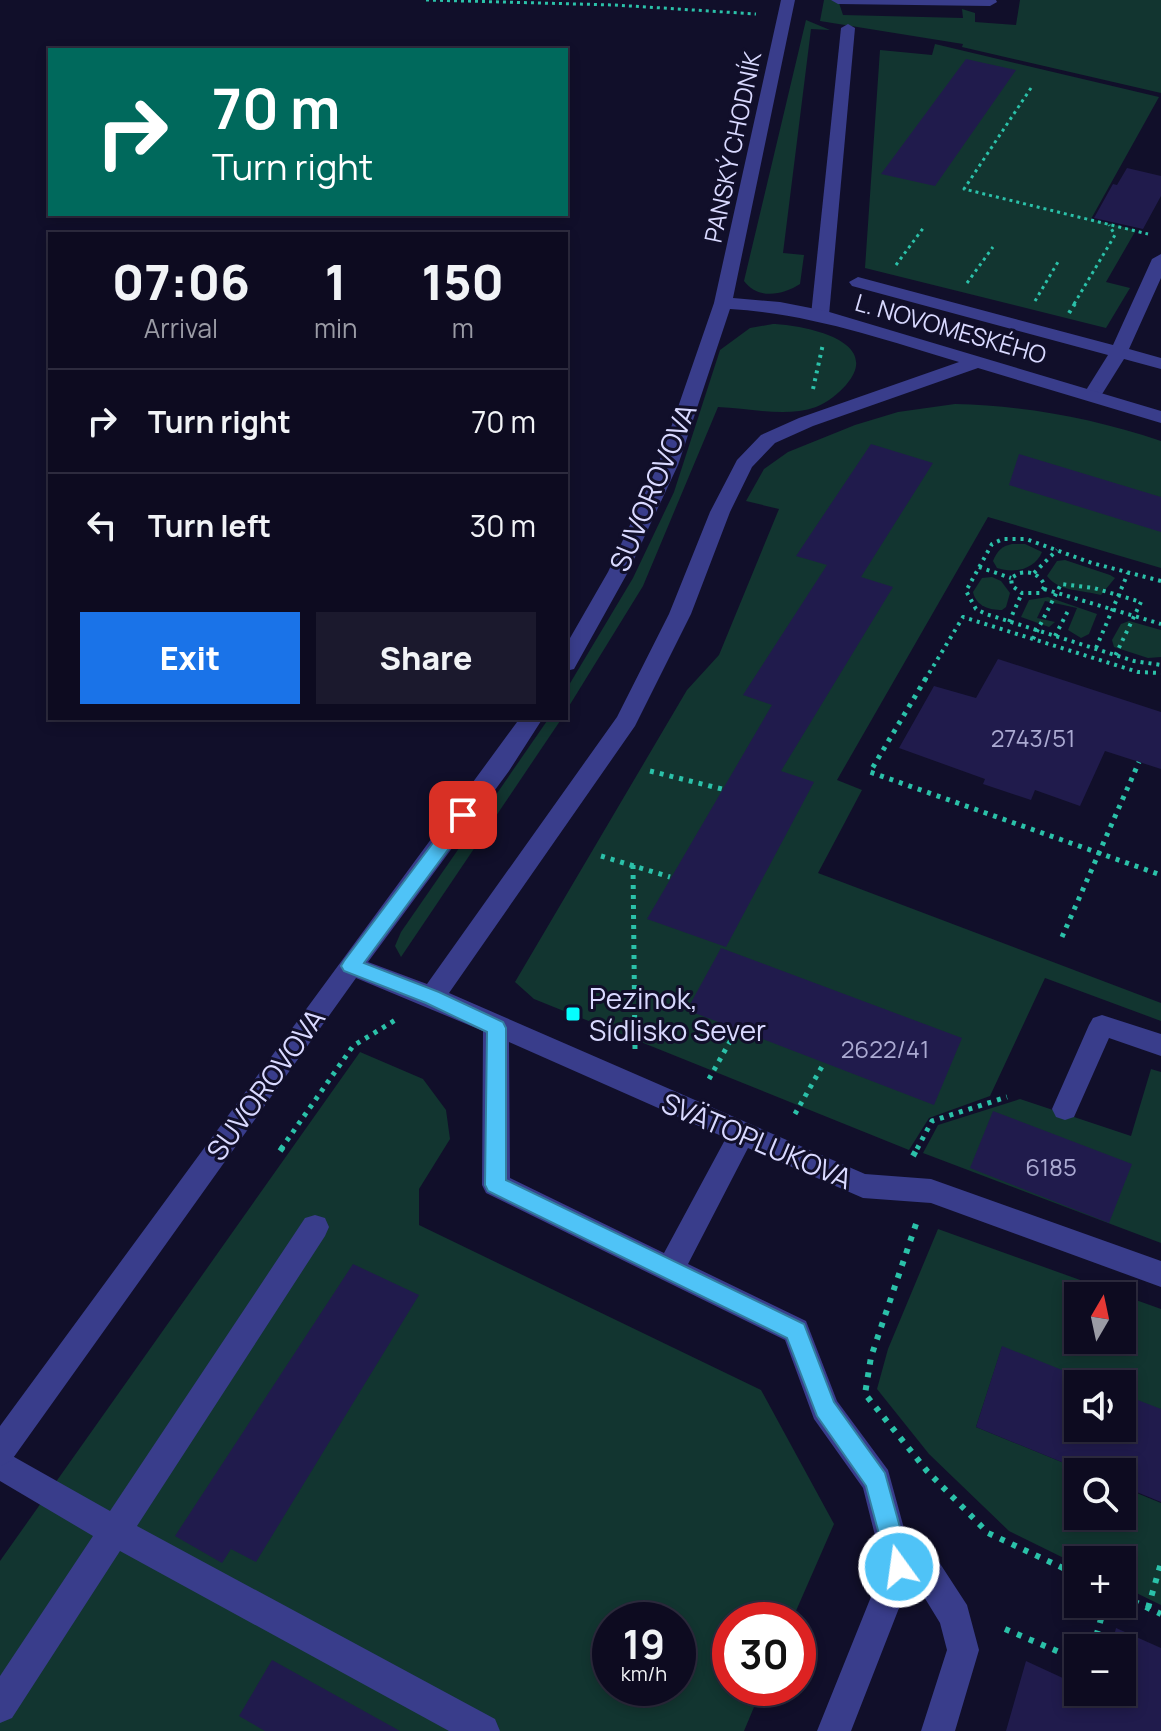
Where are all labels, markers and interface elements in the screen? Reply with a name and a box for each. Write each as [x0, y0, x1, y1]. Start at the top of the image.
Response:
street label: PANSKÝ CHODNÍK [696, 48, 769, 246]
text: 70 m [212, 69, 340, 146]
icon: right [80, 80, 184, 184]
text: Turn right [212, 142, 373, 191]
text: 07:06 [112, 249, 250, 314]
text: 1 [325, 249, 347, 314]
text: 150 [422, 249, 504, 314]
street label: L. NOVOMESKÉHO [852, 285, 1050, 371]
text: Arrival [144, 310, 218, 346]
text: min [314, 310, 357, 346]
text: m [452, 310, 474, 346]
street label: SUVOROVOVA [600, 397, 705, 577]
icon: right [80, 399, 124, 443]
text: Turn right [148, 401, 291, 442]
text: 70 m [471, 401, 536, 442]
icon: left [80, 503, 124, 547]
text: Turn left [148, 505, 271, 546]
text: 30 m [470, 505, 536, 546]
button: Exit [80, 612, 300, 704]
button: Share [316, 612, 536, 704]
house number: 2743/51 [991, 721, 1075, 754]
pin [429, 781, 497, 849]
icon: arrive [441, 793, 485, 837]
place label: Pezinok, Sídlisko Sever [589, 979, 766, 1049]
street label: SUVOROVOVA [197, 1000, 333, 1168]
marker: Pezinok, Sídlisko Sever [564, 1005, 582, 1023]
house number: 2622/41 [841, 1032, 929, 1065]
street label: SVÄTOPLUKOVA [656, 1083, 858, 1197]
house number: 6185 [1025, 1150, 1077, 1183]
north arrow [1064, 1282, 1136, 1354]
map controls [1064, 1282, 1136, 1706]
button: sound [1064, 1370, 1136, 1442]
button: search [1064, 1458, 1136, 1530]
position arrow [857, 1525, 941, 1609]
button: + [1064, 1546, 1136, 1618]
speed limit sign: 30 [712, 1602, 816, 1706]
text: 19 [623, 1616, 665, 1671]
button: − [1064, 1634, 1136, 1706]
text: km/h [621, 1660, 667, 1687]

